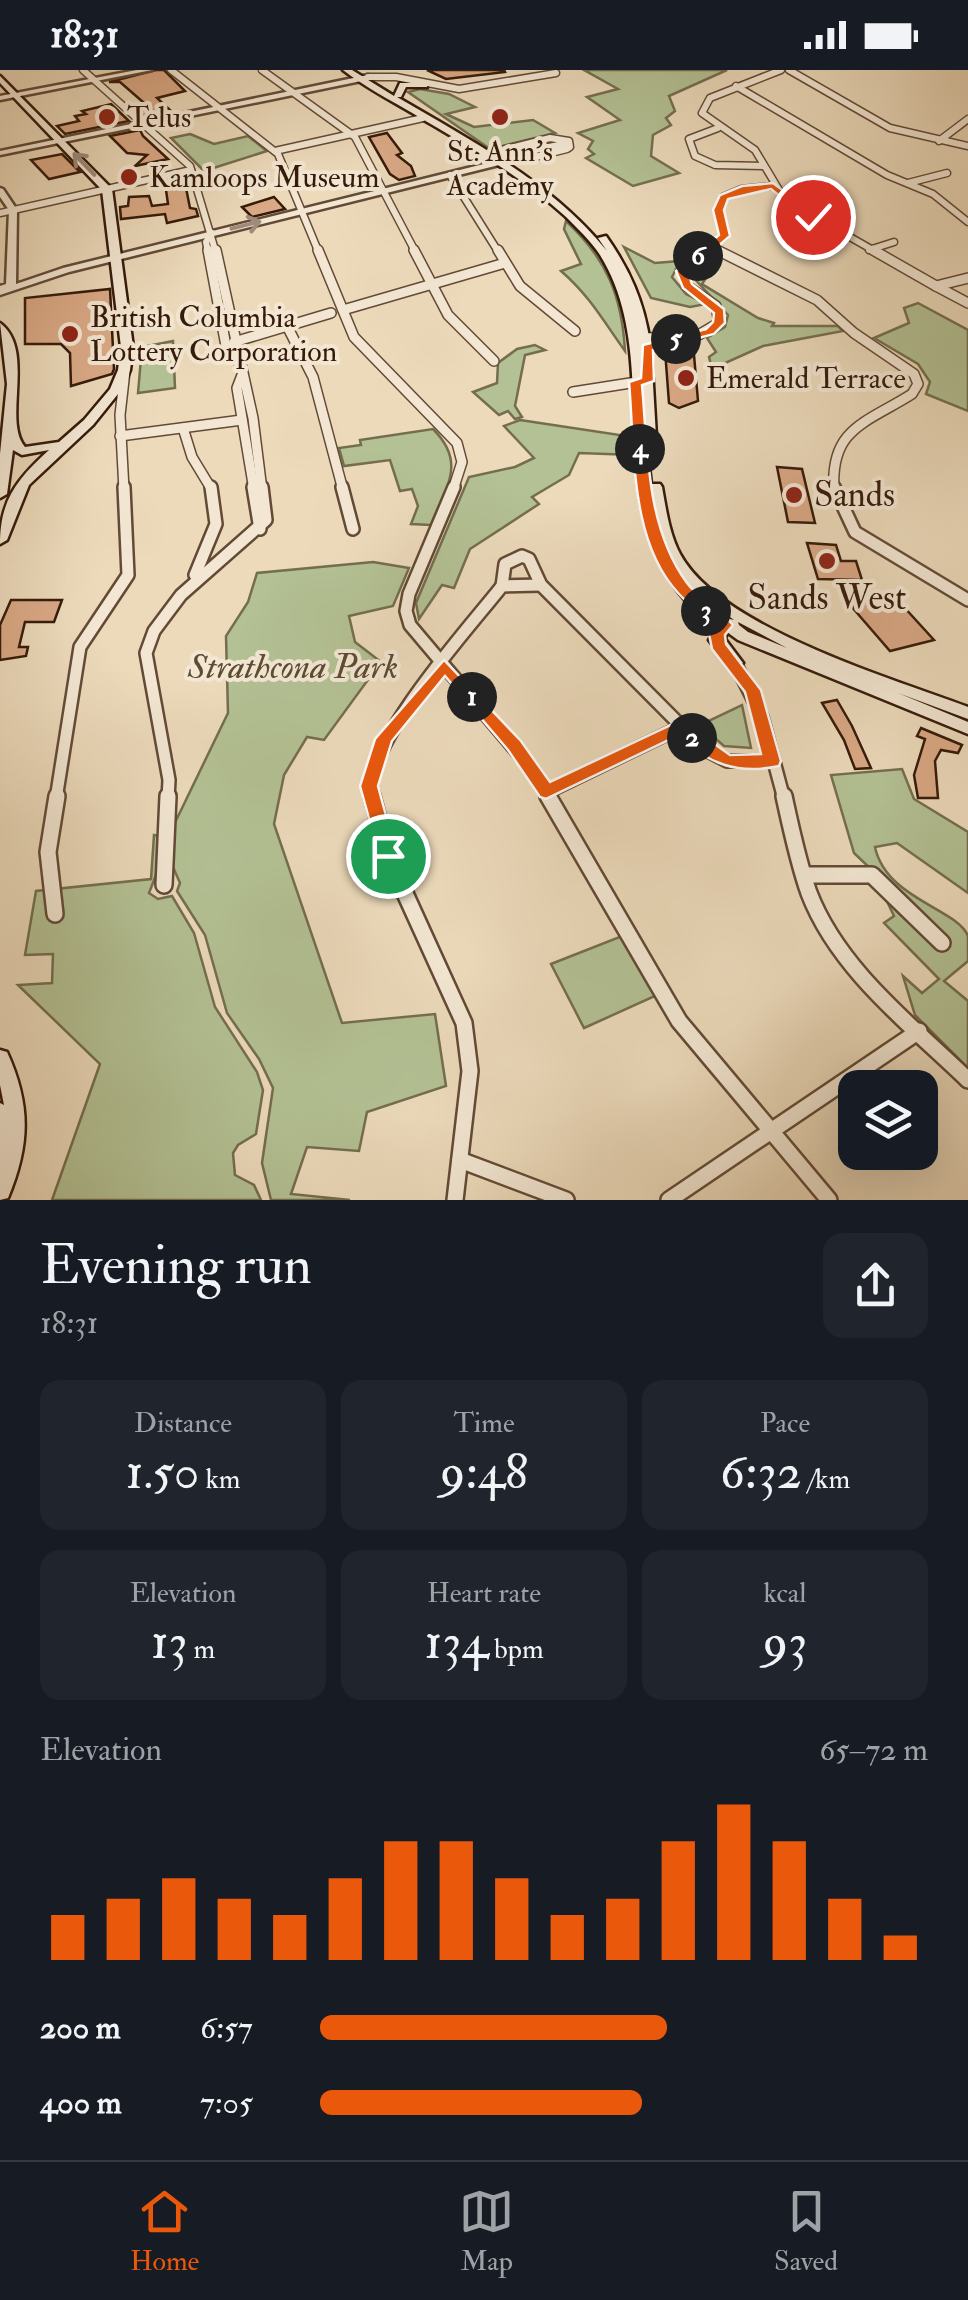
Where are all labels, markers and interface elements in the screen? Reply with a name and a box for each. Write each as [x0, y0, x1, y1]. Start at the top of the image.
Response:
text: 18:31 [50, 11, 119, 59]
place label: Telus [127, 99, 191, 136]
marker: Telus [96, 106, 118, 128]
marker: St. Ann's Academy [489, 106, 511, 128]
place label: St. Ann's Academy [446, 133, 554, 204]
one-way arrow [72, 152, 96, 176]
place label: Kamloops Museum [149, 159, 379, 196]
marker: Kamloops Museum [118, 166, 140, 188]
pin [771, 175, 856, 260]
icon: check [786, 190, 841, 245]
one-way arrow [230, 214, 261, 233]
pin: 6 [673, 231, 723, 281]
text: 6 [691, 238, 705, 273]
place label: British Columbia Lottery Corporation [90, 299, 337, 370]
pin: 5 [651, 314, 701, 364]
text: 5 [670, 321, 682, 356]
marker: British Columbia Lottery Corporation [59, 323, 81, 345]
place label: Emerald Terrace [706, 360, 906, 397]
marker: Emerald Terrace [675, 367, 697, 389]
pin: 4 [615, 424, 665, 474]
text: 4 [632, 431, 648, 466]
place label: Sands [814, 473, 895, 517]
marker: Sands [783, 484, 805, 506]
marker: Sands West [816, 550, 838, 572]
place label: Sands West [748, 576, 906, 620]
pin: 3 [681, 586, 731, 636]
text: 3 [701, 593, 711, 628]
park label: Strathcona Park [187, 645, 398, 689]
pin: 1 [447, 672, 497, 722]
text: 1 [467, 679, 477, 714]
pin: 2 [667, 713, 717, 763]
text: 2 [685, 720, 699, 755]
pin [346, 814, 431, 899]
icon: arrive [361, 829, 416, 884]
map controls [838, 1070, 938, 1170]
button: layers [838, 1070, 938, 1170]
text: Evening run [40, 1231, 312, 1300]
button: share [823, 1233, 928, 1338]
text: 18:31 [40, 1303, 98, 1343]
text: Distance [134, 1406, 232, 1441]
text: Time [453, 1406, 515, 1441]
text: Pace [760, 1406, 810, 1441]
text: 1.50 [126, 1441, 200, 1504]
text: 9:48 [440, 1441, 528, 1504]
text: 6:32 [720, 1441, 802, 1504]
text: km [200, 1462, 240, 1497]
text: /km [802, 1462, 850, 1497]
text: Elevation [130, 1576, 236, 1611]
text: Heart rate [427, 1576, 541, 1611]
text: kcal [764, 1576, 806, 1611]
text: 13 [151, 1611, 188, 1674]
text: 134 [424, 1611, 488, 1674]
text: 93 [763, 1611, 807, 1674]
text: m [188, 1632, 215, 1667]
text: bpm [488, 1632, 544, 1667]
text: Elevation [40, 1730, 162, 1770]
text: 65–72 m [819, 1730, 928, 1770]
text: 200 m [40, 2008, 121, 2048]
text: 6:57 [200, 2008, 253, 2048]
text: 400 m [40, 2083, 122, 2123]
text: 7:05 [200, 2083, 253, 2123]
tab: Home [130, 2184, 199, 2279]
tab: Map [459, 2184, 514, 2279]
tab: Saved [774, 2184, 838, 2279]

